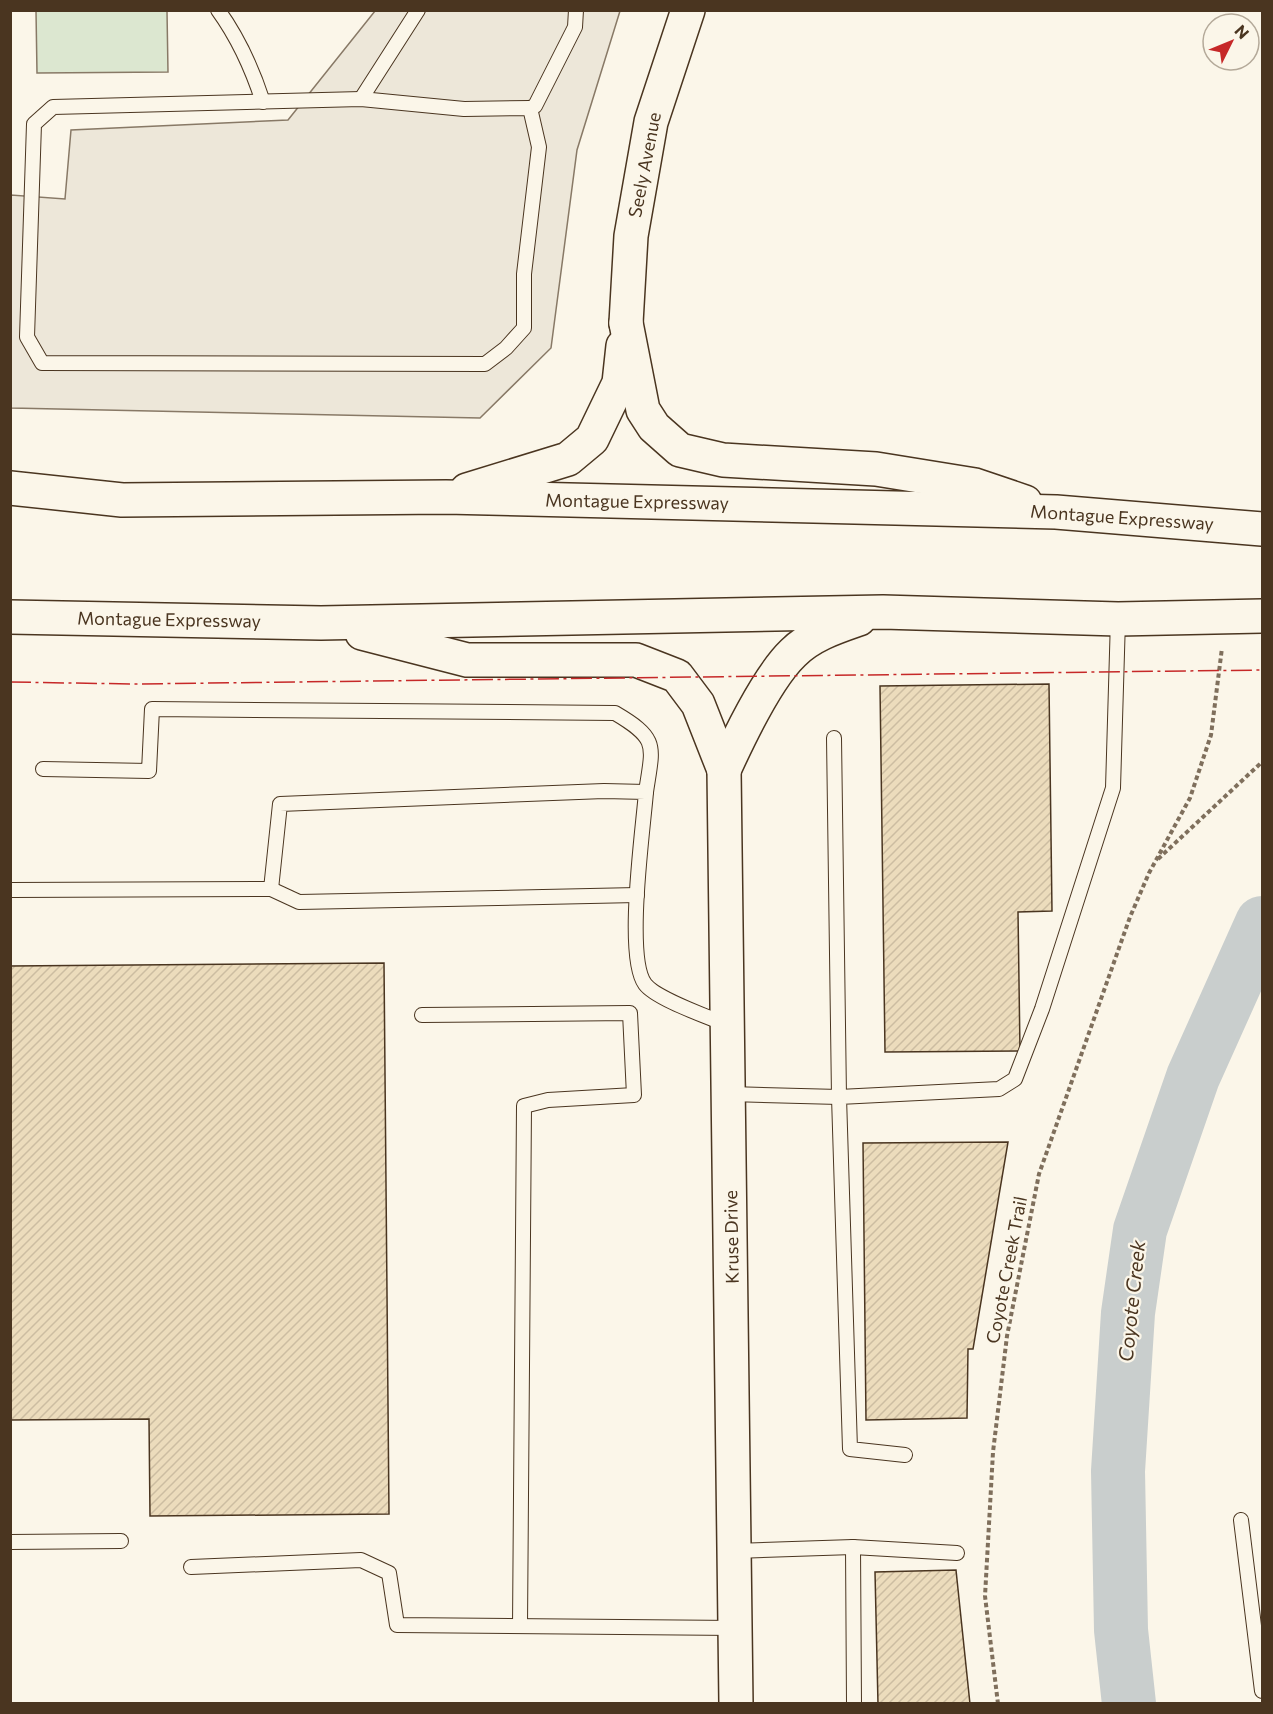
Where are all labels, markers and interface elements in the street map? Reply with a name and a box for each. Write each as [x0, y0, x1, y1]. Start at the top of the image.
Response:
north arrow [1201, 12, 1261, 72]
text: N [1231, 21, 1253, 42]
street label: Seely Avenue [623, 110, 665, 219]
street label: Montague Expressway [545, 488, 729, 514]
street label: Montague Expressway [1030, 500, 1215, 534]
street label: Montague Expressway [77, 606, 261, 632]
street label: Kruse Drive [719, 1190, 743, 1284]
street label: Coyote Creek Trail [981, 1194, 1031, 1345]
water label: Coyote Creek [1113, 1238, 1149, 1363]

